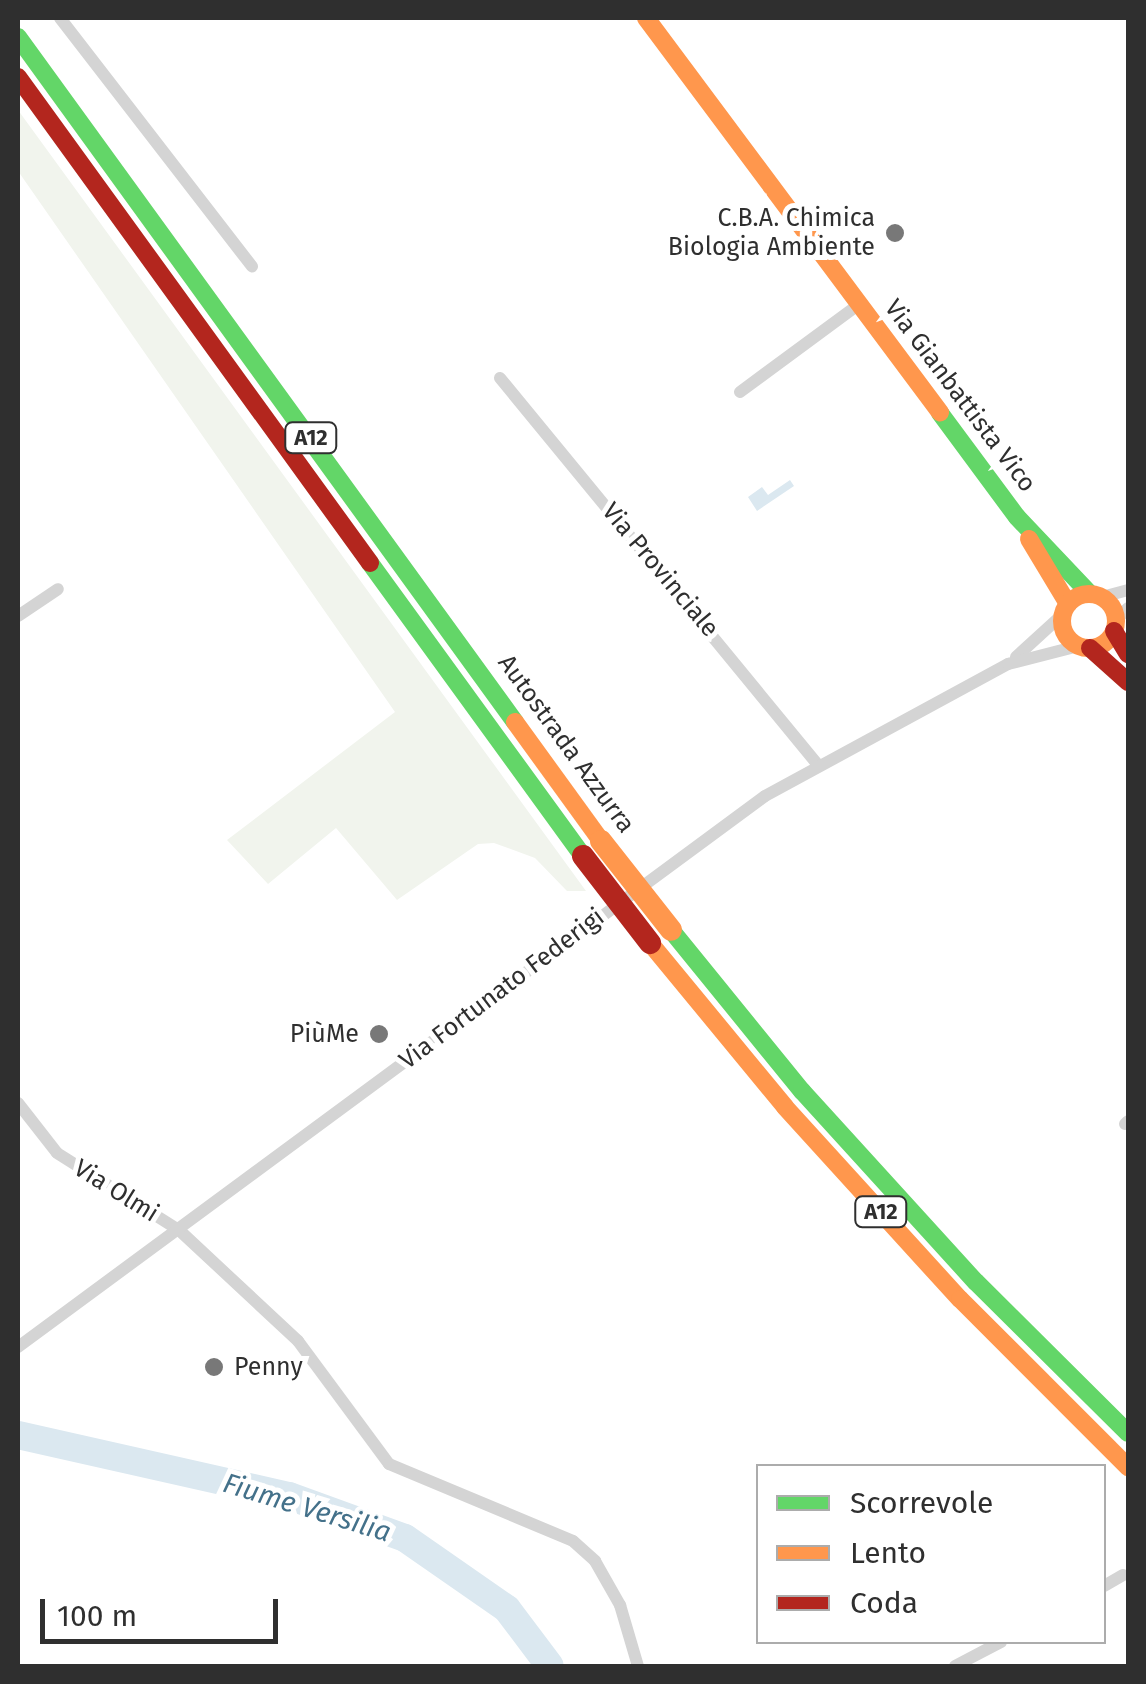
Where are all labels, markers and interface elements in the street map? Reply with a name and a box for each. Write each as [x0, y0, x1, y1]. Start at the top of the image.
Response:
place label: C.B.A. Chimica Biologia Ambiente [668, 204, 875, 263]
marker: C.B.A. Chimica Biologia Ambiente [884, 222, 906, 244]
street label: Via Gianbattista Vico [878, 294, 1042, 498]
road number: A12 [284, 421, 338, 455]
street label: Via Provinciale [595, 497, 725, 643]
street label: Autostrada Azzurra [491, 649, 641, 839]
street label: Via Fortunato Federigi [394, 902, 610, 1076]
place label: PiùMe [290, 1019, 359, 1049]
marker: PiùMe [368, 1023, 390, 1045]
street label: Via Olmi [68, 1153, 164, 1229]
road number: A12 [854, 1195, 908, 1229]
place label: Penny [234, 1352, 303, 1382]
marker: Penny [203, 1356, 225, 1378]
legend [756, 1464, 1106, 1644]
water label: Fiume Versilia [219, 1467, 395, 1549]
text: Scorrevole [850, 1485, 993, 1521]
text: Lento [850, 1535, 926, 1571]
scale bar [45, 1579, 282, 1641]
text: Coda [850, 1585, 918, 1621]
text: 100 m [57, 1598, 137, 1634]

